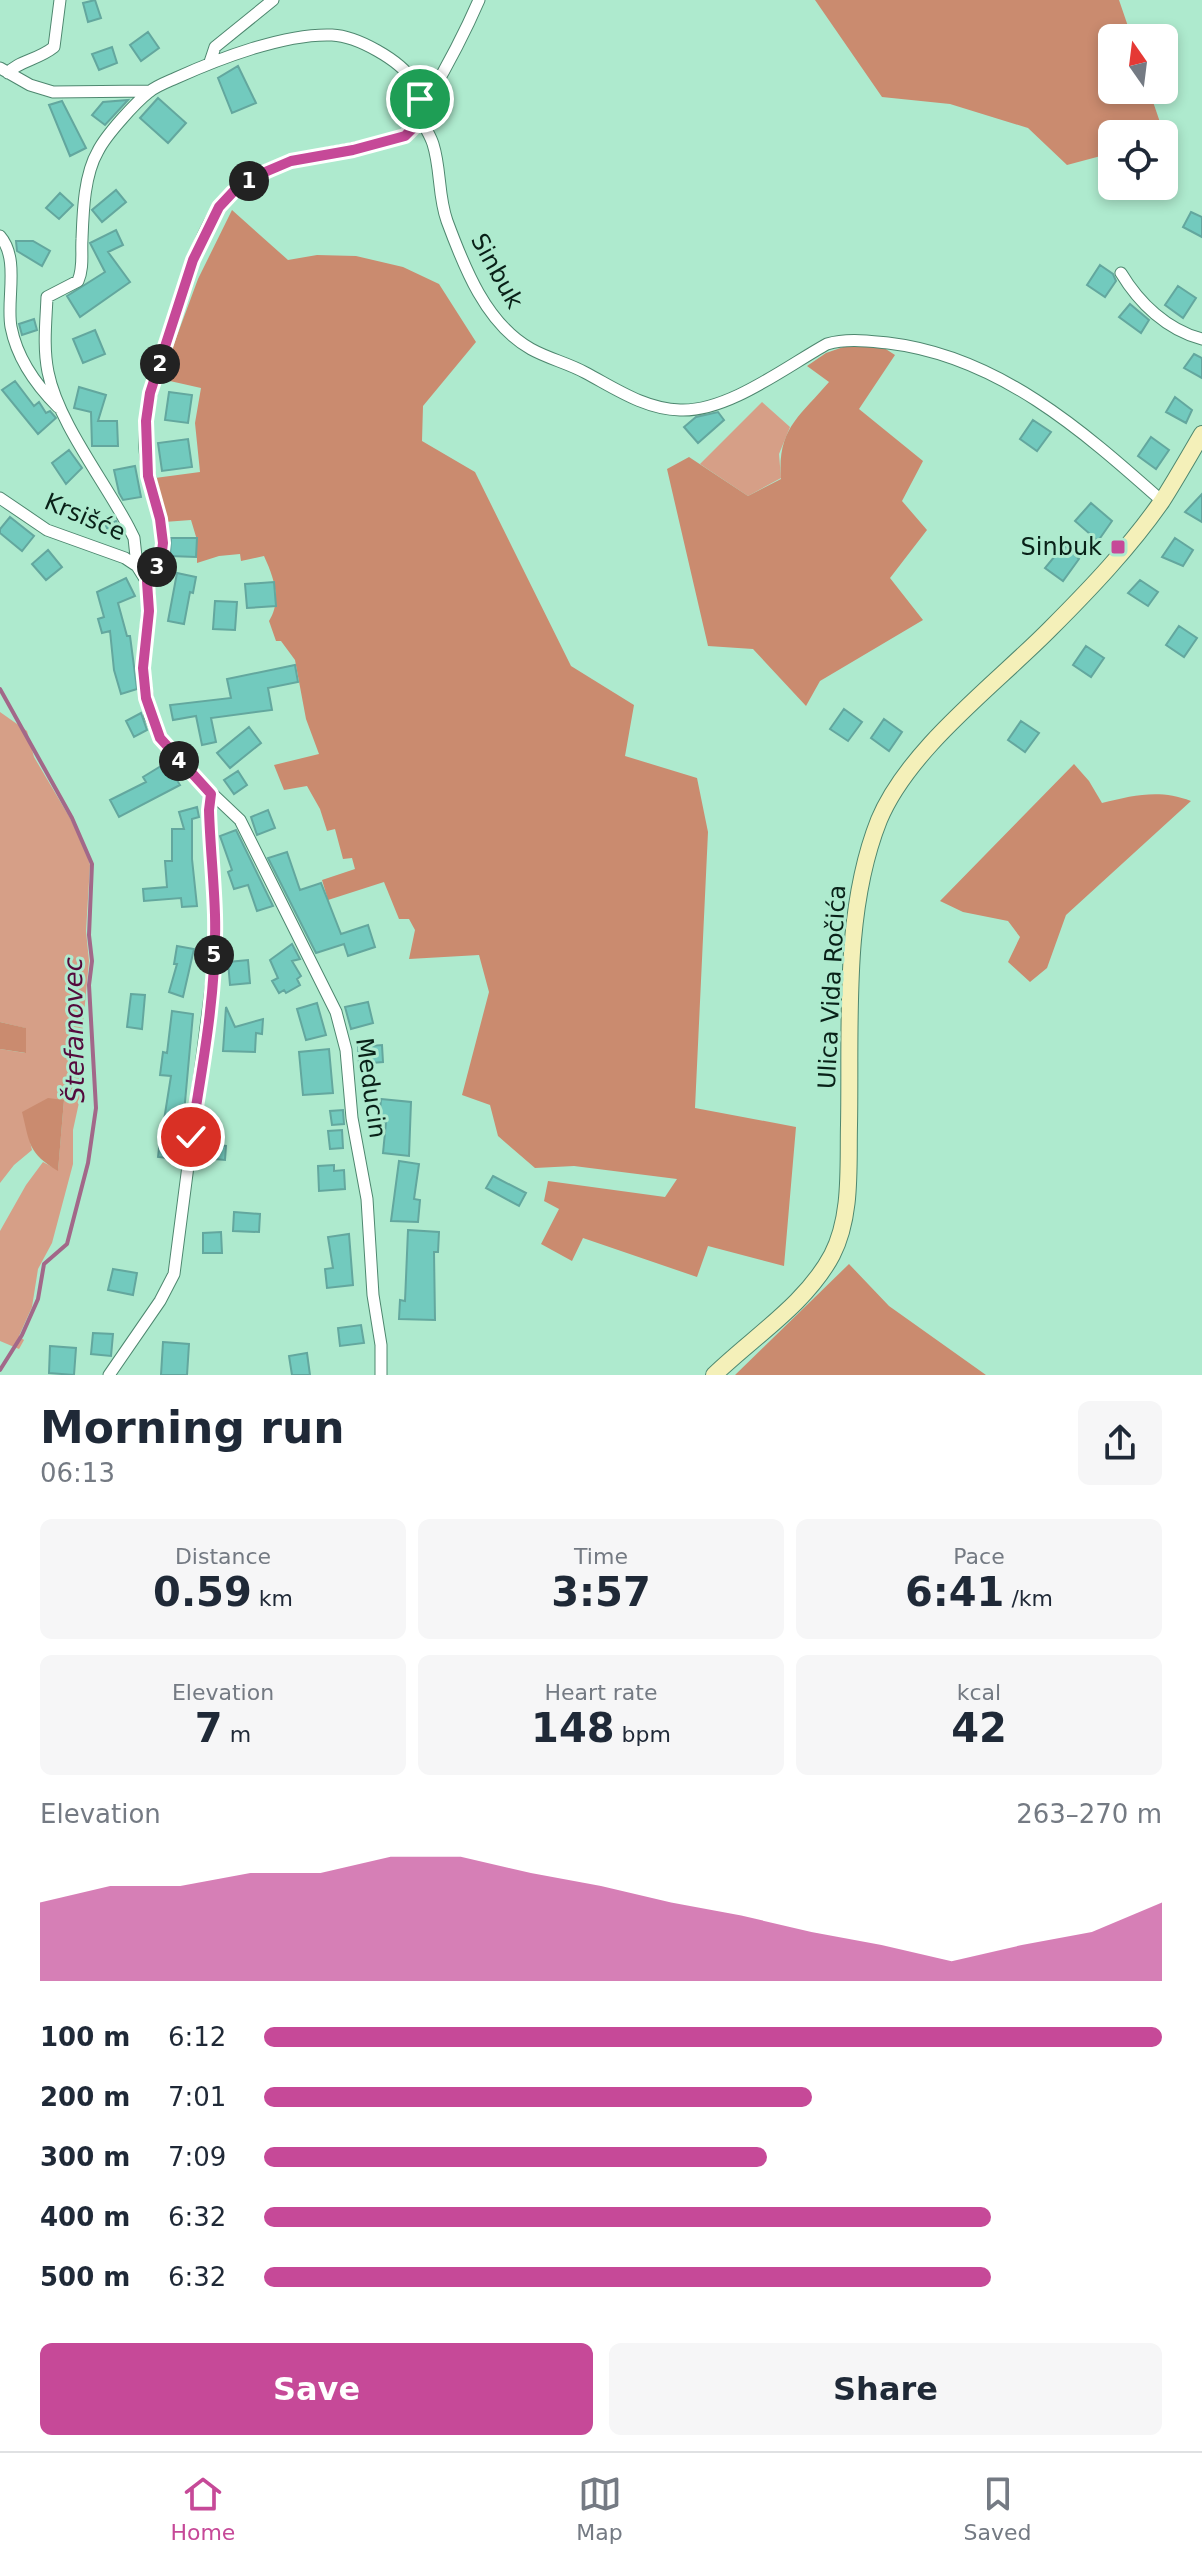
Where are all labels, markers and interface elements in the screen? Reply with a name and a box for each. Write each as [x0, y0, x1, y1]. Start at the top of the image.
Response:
north arrow [1098, 24, 1178, 104]
map controls [1098, 24, 1178, 200]
pin [386, 65, 454, 133]
icon: arrive [398, 77, 442, 121]
button: locate [1098, 120, 1178, 200]
pin: 1 [229, 161, 269, 201]
text: 1 [241, 168, 257, 193]
street label: Sinbuk [465, 229, 529, 313]
pin: 2 [140, 344, 180, 384]
text: 2 [152, 351, 168, 376]
street label: Krsišće [40, 487, 130, 547]
place label: Sinbuk [1021, 533, 1102, 561]
marker: Sinbuk [1109, 538, 1127, 556]
pin: 3 [137, 547, 177, 587]
text: 3 [149, 554, 165, 579]
pin: 4 [159, 741, 199, 781]
text: 4 [171, 748, 187, 773]
street label: Ulica Vida Ročića [813, 884, 851, 1090]
pin: 5 [194, 935, 234, 975]
text: 5 [206, 942, 222, 967]
water label: Štefanovec [57, 957, 90, 1103]
street label: Meducin [350, 1036, 392, 1140]
pin [157, 1103, 225, 1171]
icon: check [169, 1115, 213, 1159]
button: share [1078, 1401, 1162, 1485]
text: Morning run [40, 1402, 345, 1453]
text: 06:13 [40, 1458, 115, 1488]
text: Distance [175, 1544, 271, 1569]
text: Time [574, 1544, 628, 1569]
text: Pace [953, 1544, 1005, 1569]
text: 0.59 [153, 1569, 252, 1615]
text: 3:57 [551, 1569, 651, 1615]
text: 6:41 [905, 1569, 1004, 1615]
text: km [252, 1586, 293, 1611]
text: /km [1004, 1586, 1053, 1611]
text: Elevation [172, 1680, 274, 1705]
text: Heart rate [545, 1680, 657, 1705]
text: kcal [957, 1680, 1001, 1705]
text: 7 [195, 1705, 223, 1751]
text: 148 [531, 1705, 615, 1751]
text: 42 [951, 1705, 1007, 1751]
text: m [223, 1722, 251, 1747]
text: bpm [615, 1722, 671, 1747]
text: Elevation [40, 1799, 161, 1829]
text: 263–270 m [1016, 1799, 1162, 1829]
text: 100 m [40, 2022, 130, 2052]
text: 6:12 [168, 2022, 226, 2052]
text: 200 m [40, 2082, 130, 2112]
text: 7:01 [168, 2082, 226, 2112]
text: 300 m [40, 2142, 130, 2172]
text: 7:09 [168, 2142, 226, 2172]
text: 400 m [40, 2202, 130, 2232]
text: 6:32 [168, 2202, 226, 2232]
text: 500 m [40, 2262, 130, 2292]
text: 6:32 [168, 2262, 226, 2292]
button: Save [40, 2343, 593, 2435]
button: Share [609, 2343, 1162, 2435]
tab: Home [170, 2472, 235, 2545]
tab: Map [576, 2472, 623, 2545]
tab: Saved [964, 2472, 1032, 2545]

